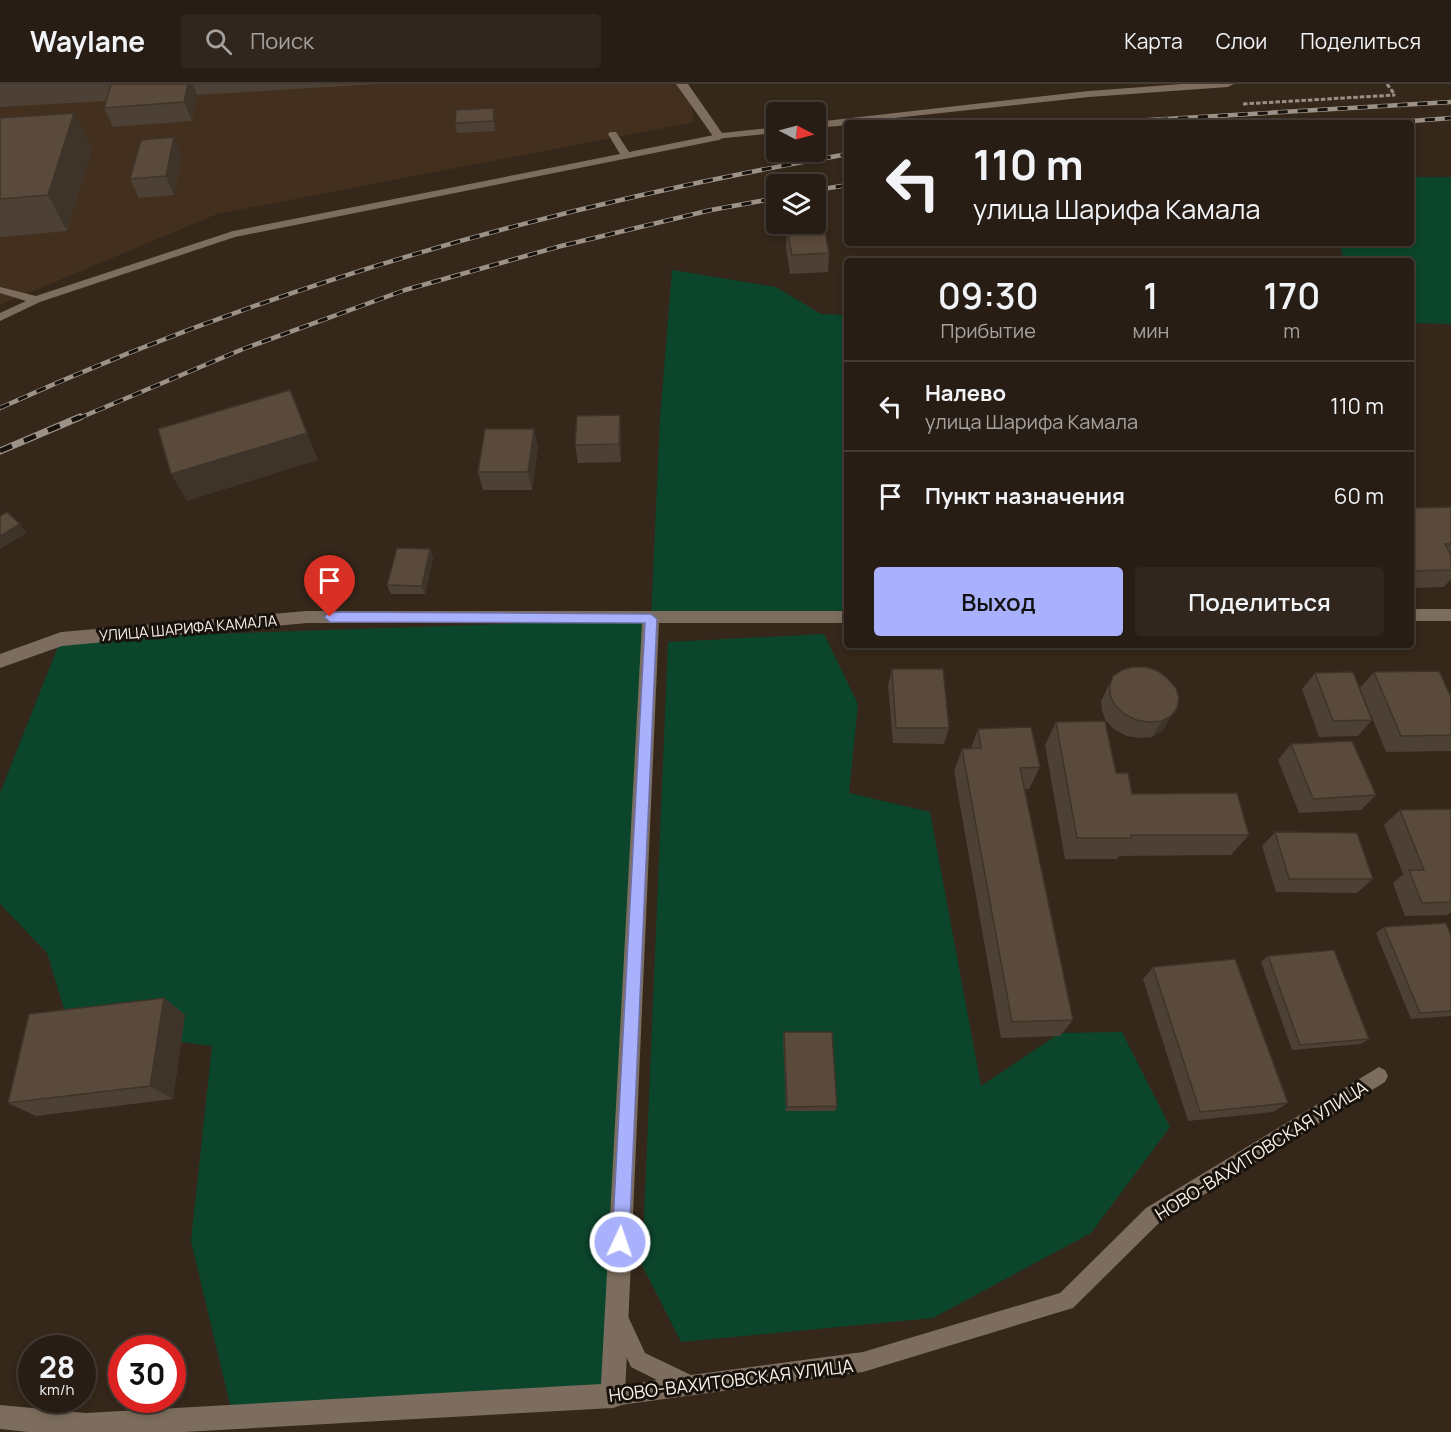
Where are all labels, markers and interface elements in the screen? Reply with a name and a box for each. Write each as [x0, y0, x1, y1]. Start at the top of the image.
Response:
search box [181, 14, 601, 68]
text: Waylane [30, 22, 145, 60]
icon: search [202, 25, 235, 58]
text: Поиск [250, 26, 314, 56]
text: Карта [1124, 27, 1183, 55]
text: Слои [1216, 27, 1267, 55]
text: Поделиться [1300, 27, 1421, 55]
north arrow [766, 102, 826, 162]
map controls [766, 102, 826, 234]
text: 110 m [973, 135, 1084, 193]
icon: left [874, 144, 952, 222]
button: layers [766, 174, 826, 234]
text: улица Шарифа Камала [973, 190, 1261, 227]
text: 09:30 [938, 271, 1039, 320]
text: 1 [1143, 271, 1159, 320]
text: 170 [1263, 271, 1320, 320]
text: Прибытие [941, 317, 1036, 344]
text: мин [1132, 317, 1169, 344]
text: m [1283, 317, 1300, 344]
text: Налево [925, 378, 1006, 408]
icon: left [874, 390, 907, 423]
text: 110 m [1330, 391, 1384, 421]
text: улица Шарифа Камала [925, 408, 1138, 435]
icon: arrive [874, 480, 907, 513]
text: Пункт назначения [925, 481, 1125, 511]
text: 60 m [1334, 481, 1384, 511]
pin [304, 555, 355, 617]
icon: arrive [313, 564, 346, 597]
button: Выход [874, 567, 1123, 636]
button: Поделиться [1135, 567, 1384, 636]
street label: УЛИЦА ШАРИФА КАМАЛА [98, 610, 278, 646]
street label: НОВО-ВАХИТОВСКАЯ УЛИЦА [1150, 1074, 1372, 1225]
position arrow [588, 1210, 652, 1274]
speed limit sign: 30 [108, 1335, 186, 1413]
text: 28 [39, 1346, 75, 1387]
street label: НОВО-ВАХИТОВСКАЯ УЛИЦА [607, 1353, 855, 1407]
text: km/h [40, 1379, 74, 1400]

